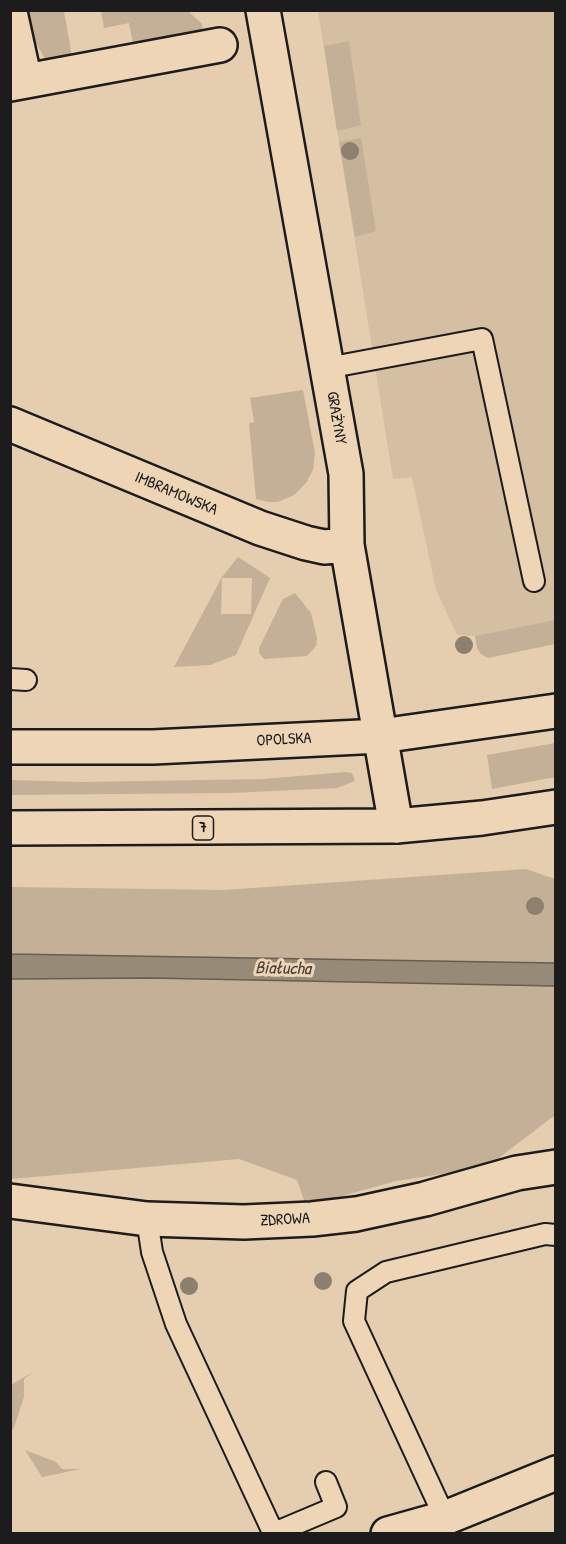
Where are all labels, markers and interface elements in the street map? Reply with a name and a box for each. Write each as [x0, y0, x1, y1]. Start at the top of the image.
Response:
street label: GRAŻYNY [322, 390, 350, 446]
street label: IMBRAMOWSKA [132, 468, 220, 520]
street label: OPOLSKA [256, 729, 312, 751]
road number: 7 [192, 816, 214, 840]
water label: Białucha [255, 958, 311, 980]
street label: ZDROWA [260, 1209, 310, 1231]

